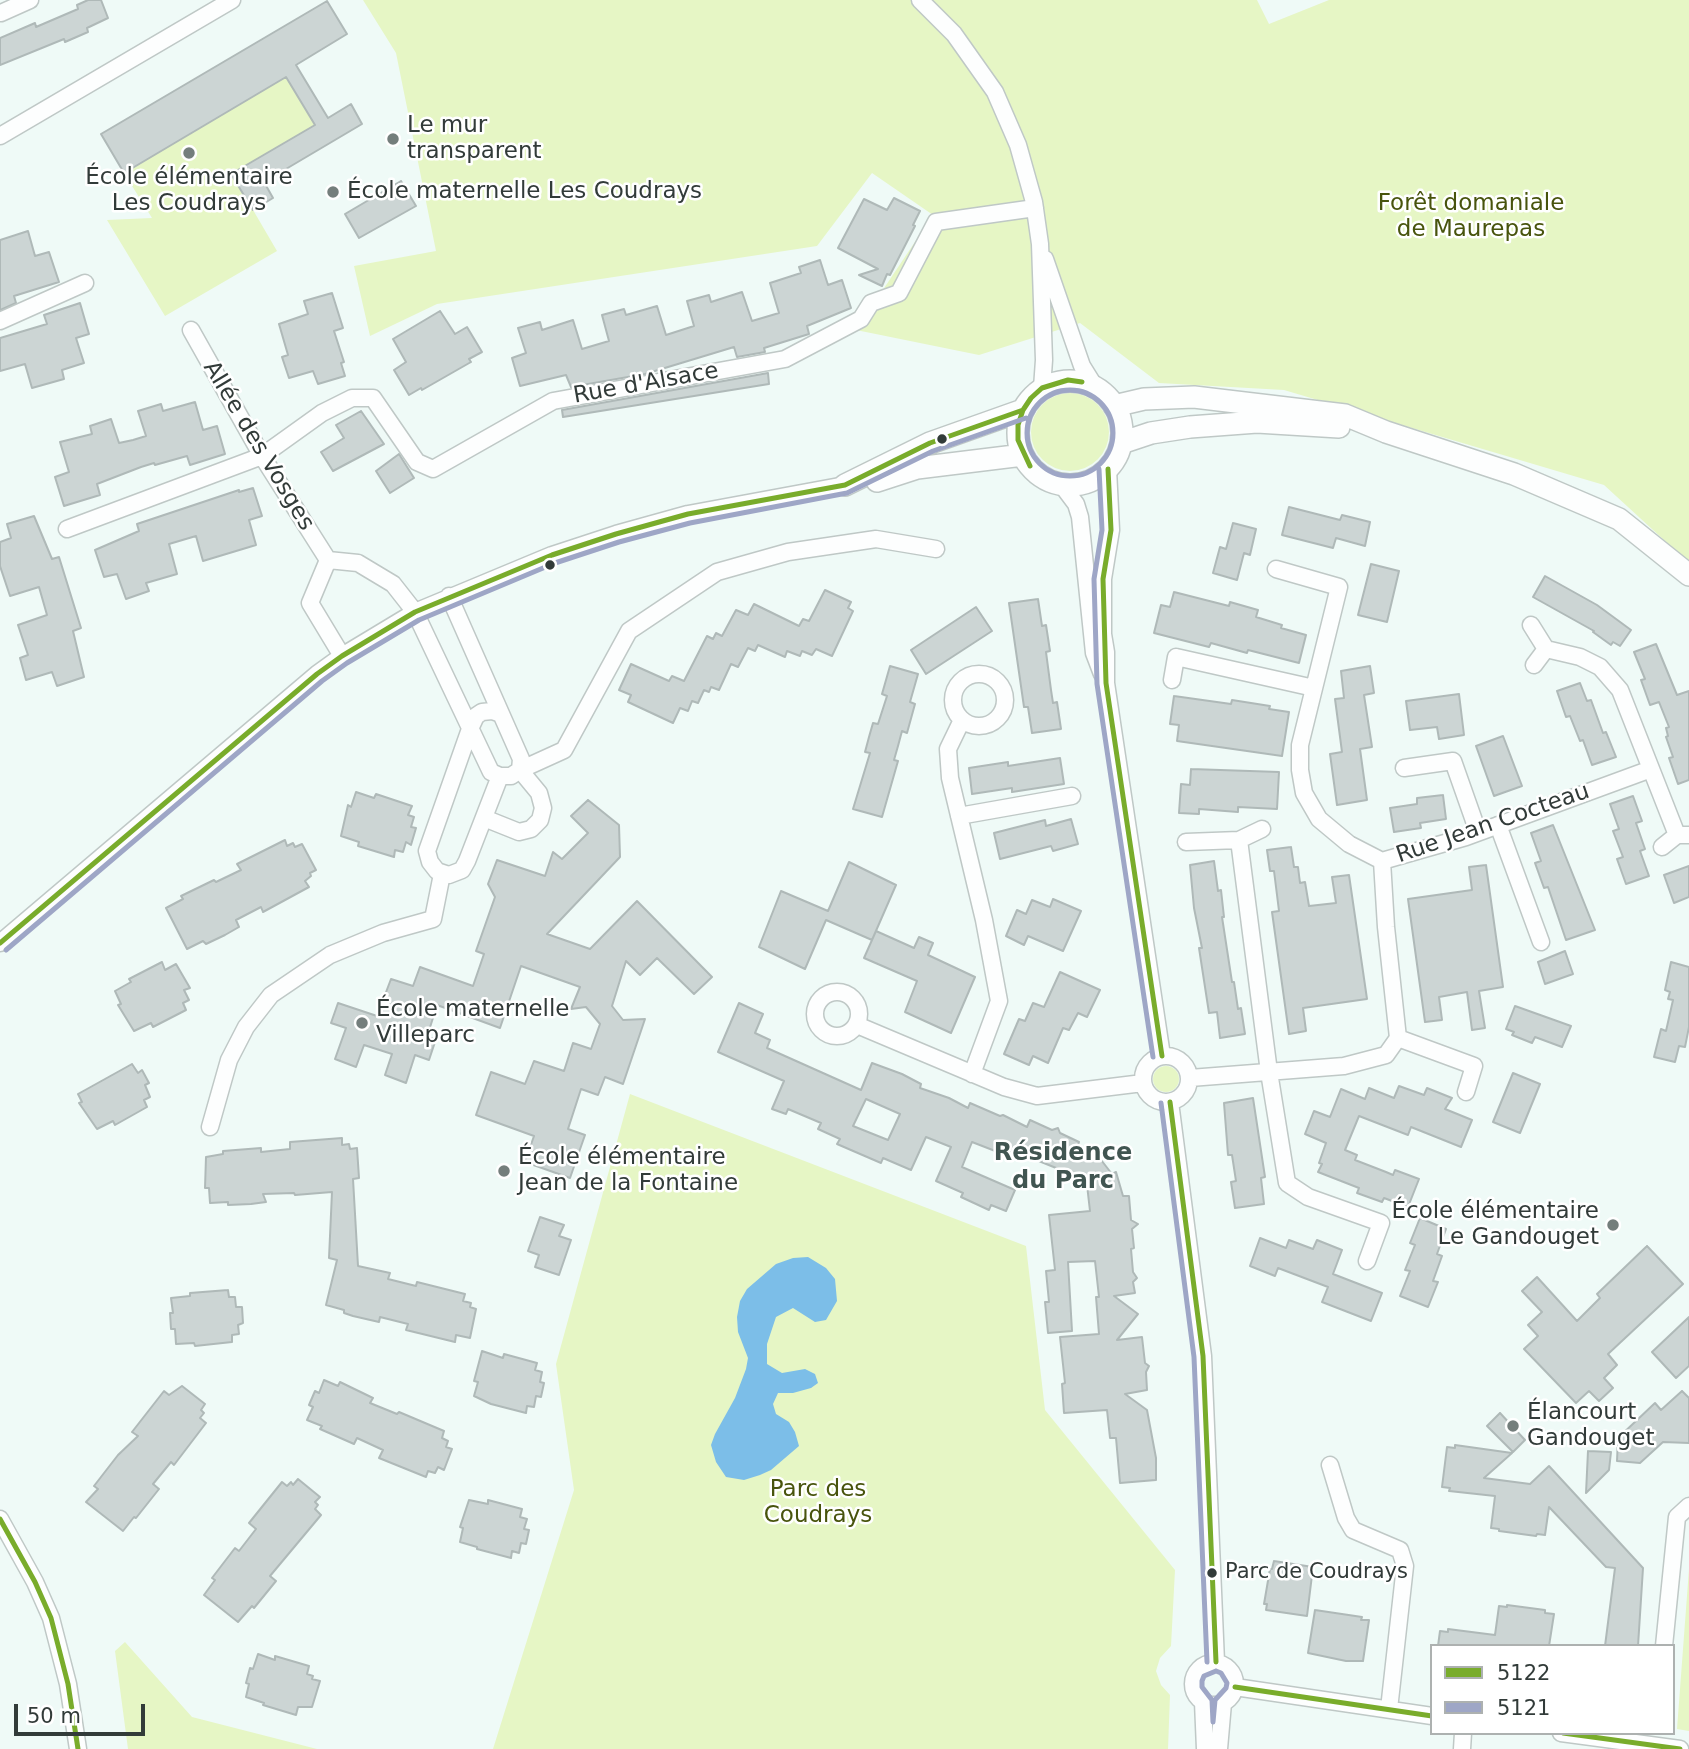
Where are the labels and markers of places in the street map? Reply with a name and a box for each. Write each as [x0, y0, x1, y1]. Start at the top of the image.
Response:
place label: Le mur transparent [407, 112, 542, 166]
marker: Le mur transparent [385, 131, 401, 147]
marker: École élémentaire Les Coudrays [181, 145, 197, 161]
place label: École élémentaire Les Coudrays [85, 164, 293, 218]
place label: École maternelle Les Coudrays [347, 178, 702, 206]
marker: École maternelle Les Coudrays [325, 184, 341, 200]
unlabelled marker [935, 432, 949, 446]
unlabelled marker [543, 558, 557, 572]
place label: École maternelle Villeparc [376, 996, 569, 1050]
marker: École maternelle Villeparc [354, 1015, 370, 1031]
place label: École élémentaire Jean de la Fontaine [518, 1144, 738, 1198]
marker: École élémentaire Jean de la Fontaine [496, 1163, 512, 1179]
place label: École élémentaire Le Gandouget [1391, 1198, 1599, 1252]
marker: École élémentaire Le Gandouget [1605, 1217, 1621, 1233]
place label: Élancourt Gandouget [1527, 1399, 1655, 1453]
marker: Élancourt Gandouget [1505, 1418, 1521, 1434]
place label: Parc de Coudrays [1225, 1560, 1408, 1586]
marker: Parc de Coudrays [1205, 1566, 1219, 1580]

